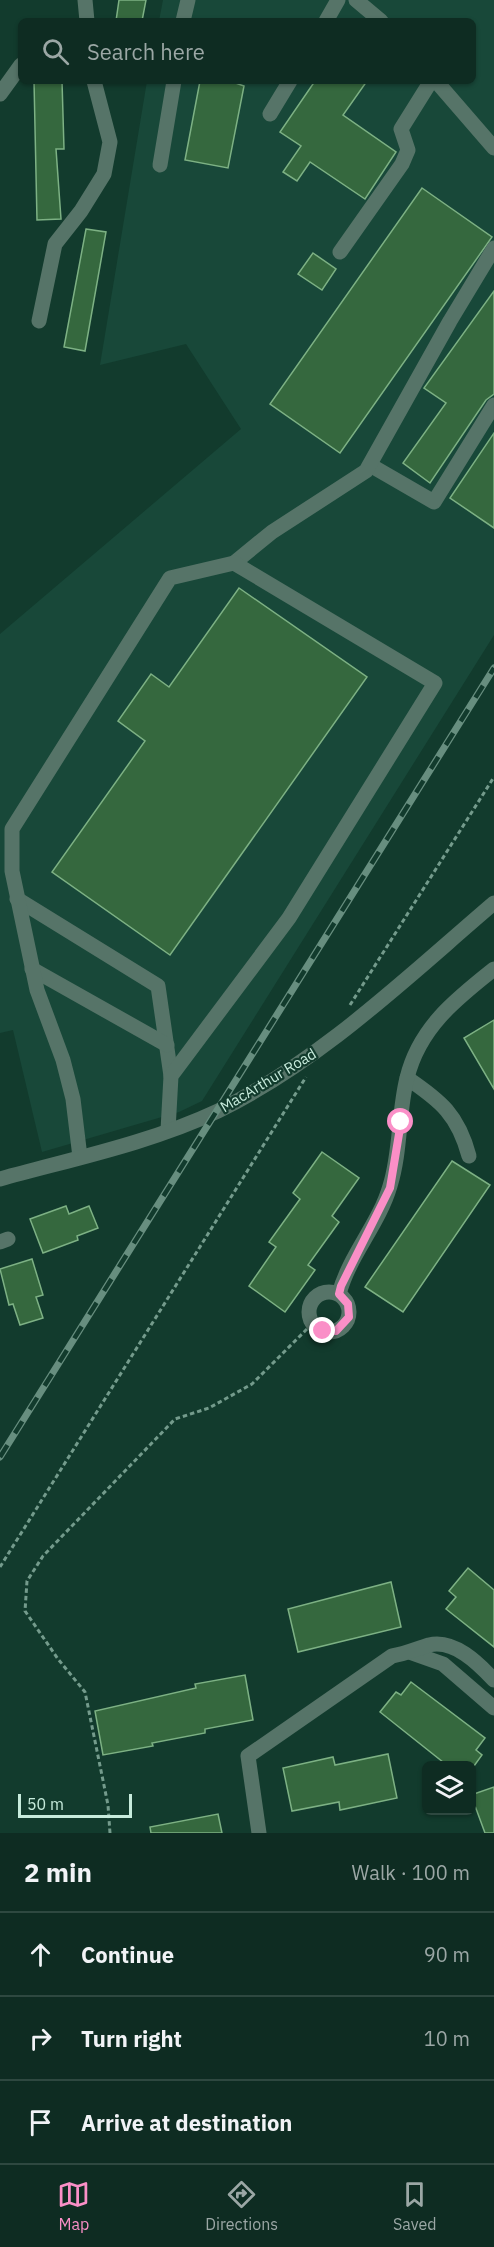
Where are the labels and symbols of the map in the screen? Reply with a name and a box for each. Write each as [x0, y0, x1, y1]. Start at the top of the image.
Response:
street label: MacArthur Road [216, 1044, 320, 1116]
route start [387, 1108, 413, 1134]
route end [309, 1317, 335, 1343]
scale bar [18, 1791, 132, 1818]

